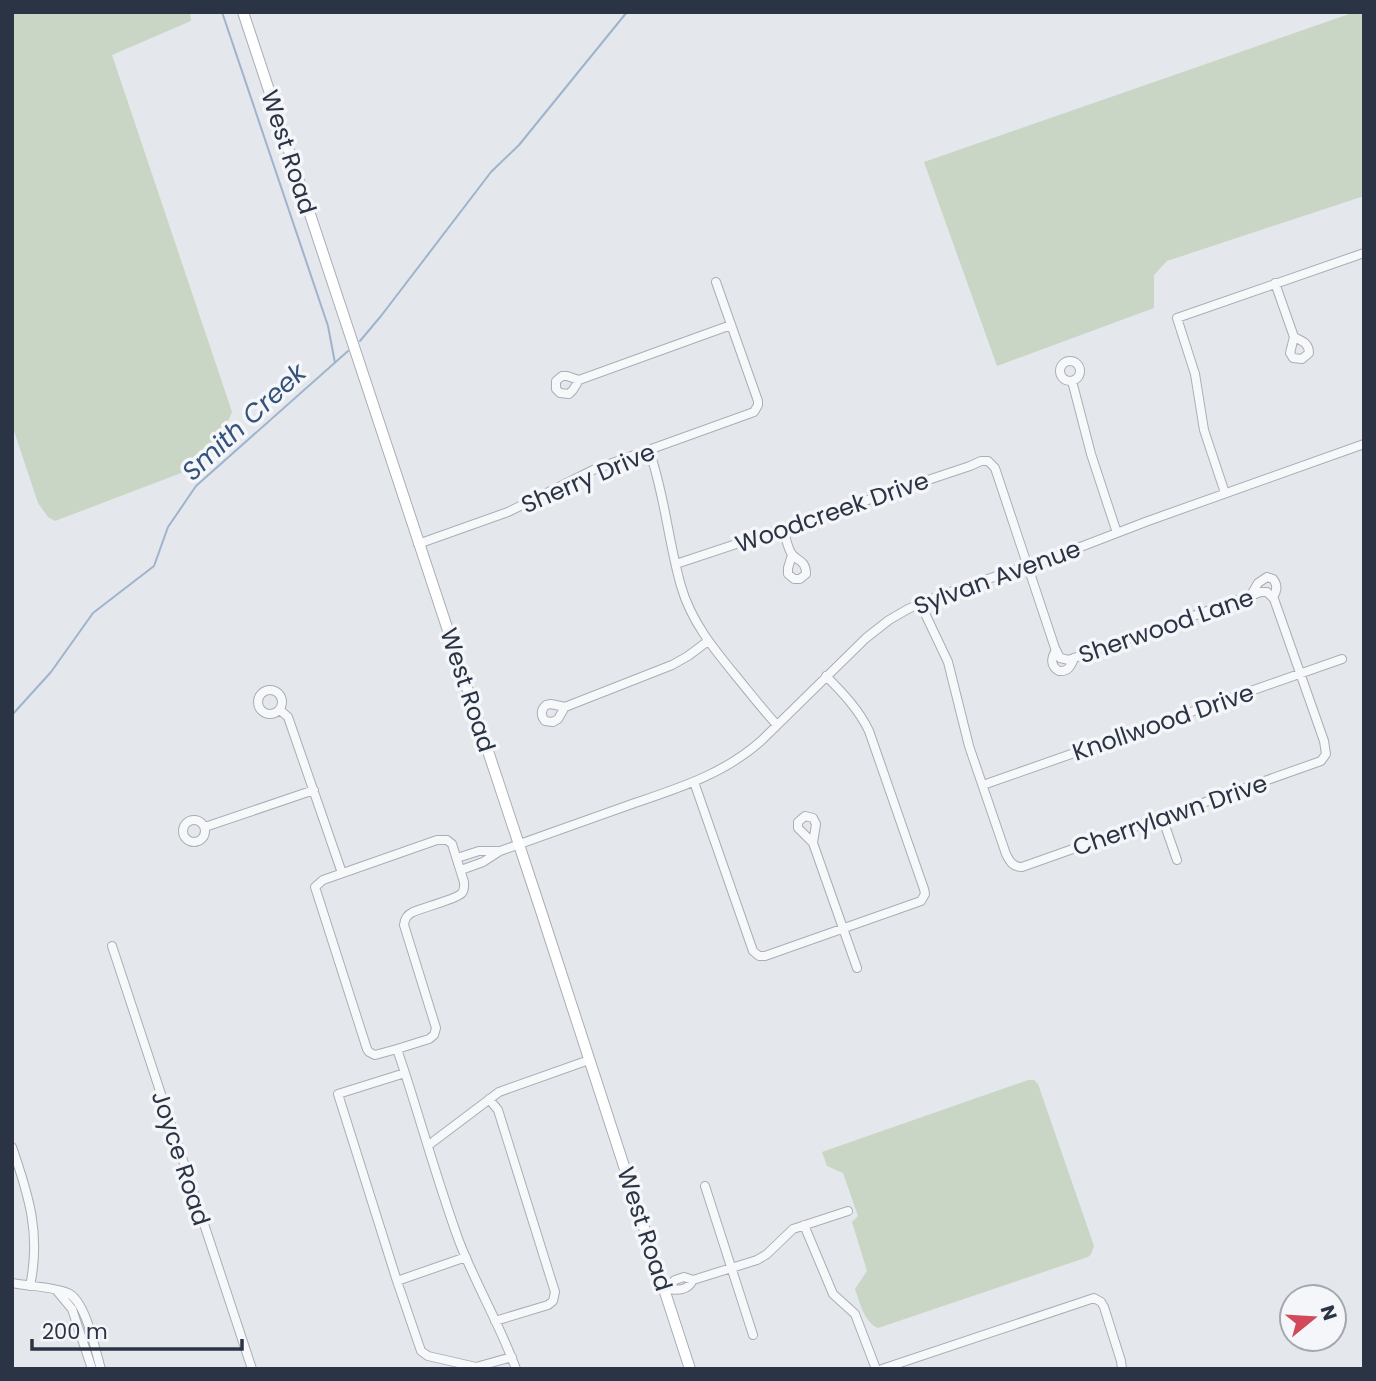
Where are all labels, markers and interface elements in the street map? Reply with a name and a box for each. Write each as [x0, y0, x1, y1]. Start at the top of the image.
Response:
street label: West Road [253, 86, 325, 218]
water label: Smith Creek [174, 354, 315, 489]
street label: Sherry Drive [516, 435, 660, 521]
street label: Woodcreek Drive [731, 463, 933, 561]
street label: Sylvan Avenue [909, 532, 1085, 622]
street label: Sherwood Lane [1074, 581, 1258, 671]
street label: West Road [432, 624, 504, 756]
street label: Knollwood Drive [1068, 675, 1258, 769]
street label: Cherrylawn Drive [1068, 766, 1272, 864]
street label: Joyce Road [144, 1086, 218, 1230]
street label: West Road [609, 1163, 681, 1295]
north arrow [1278, 1283, 1348, 1353]
text: N [1314, 1302, 1344, 1324]
scale bar [32, 1308, 242, 1352]
text: 200 m [42, 1317, 108, 1346]

